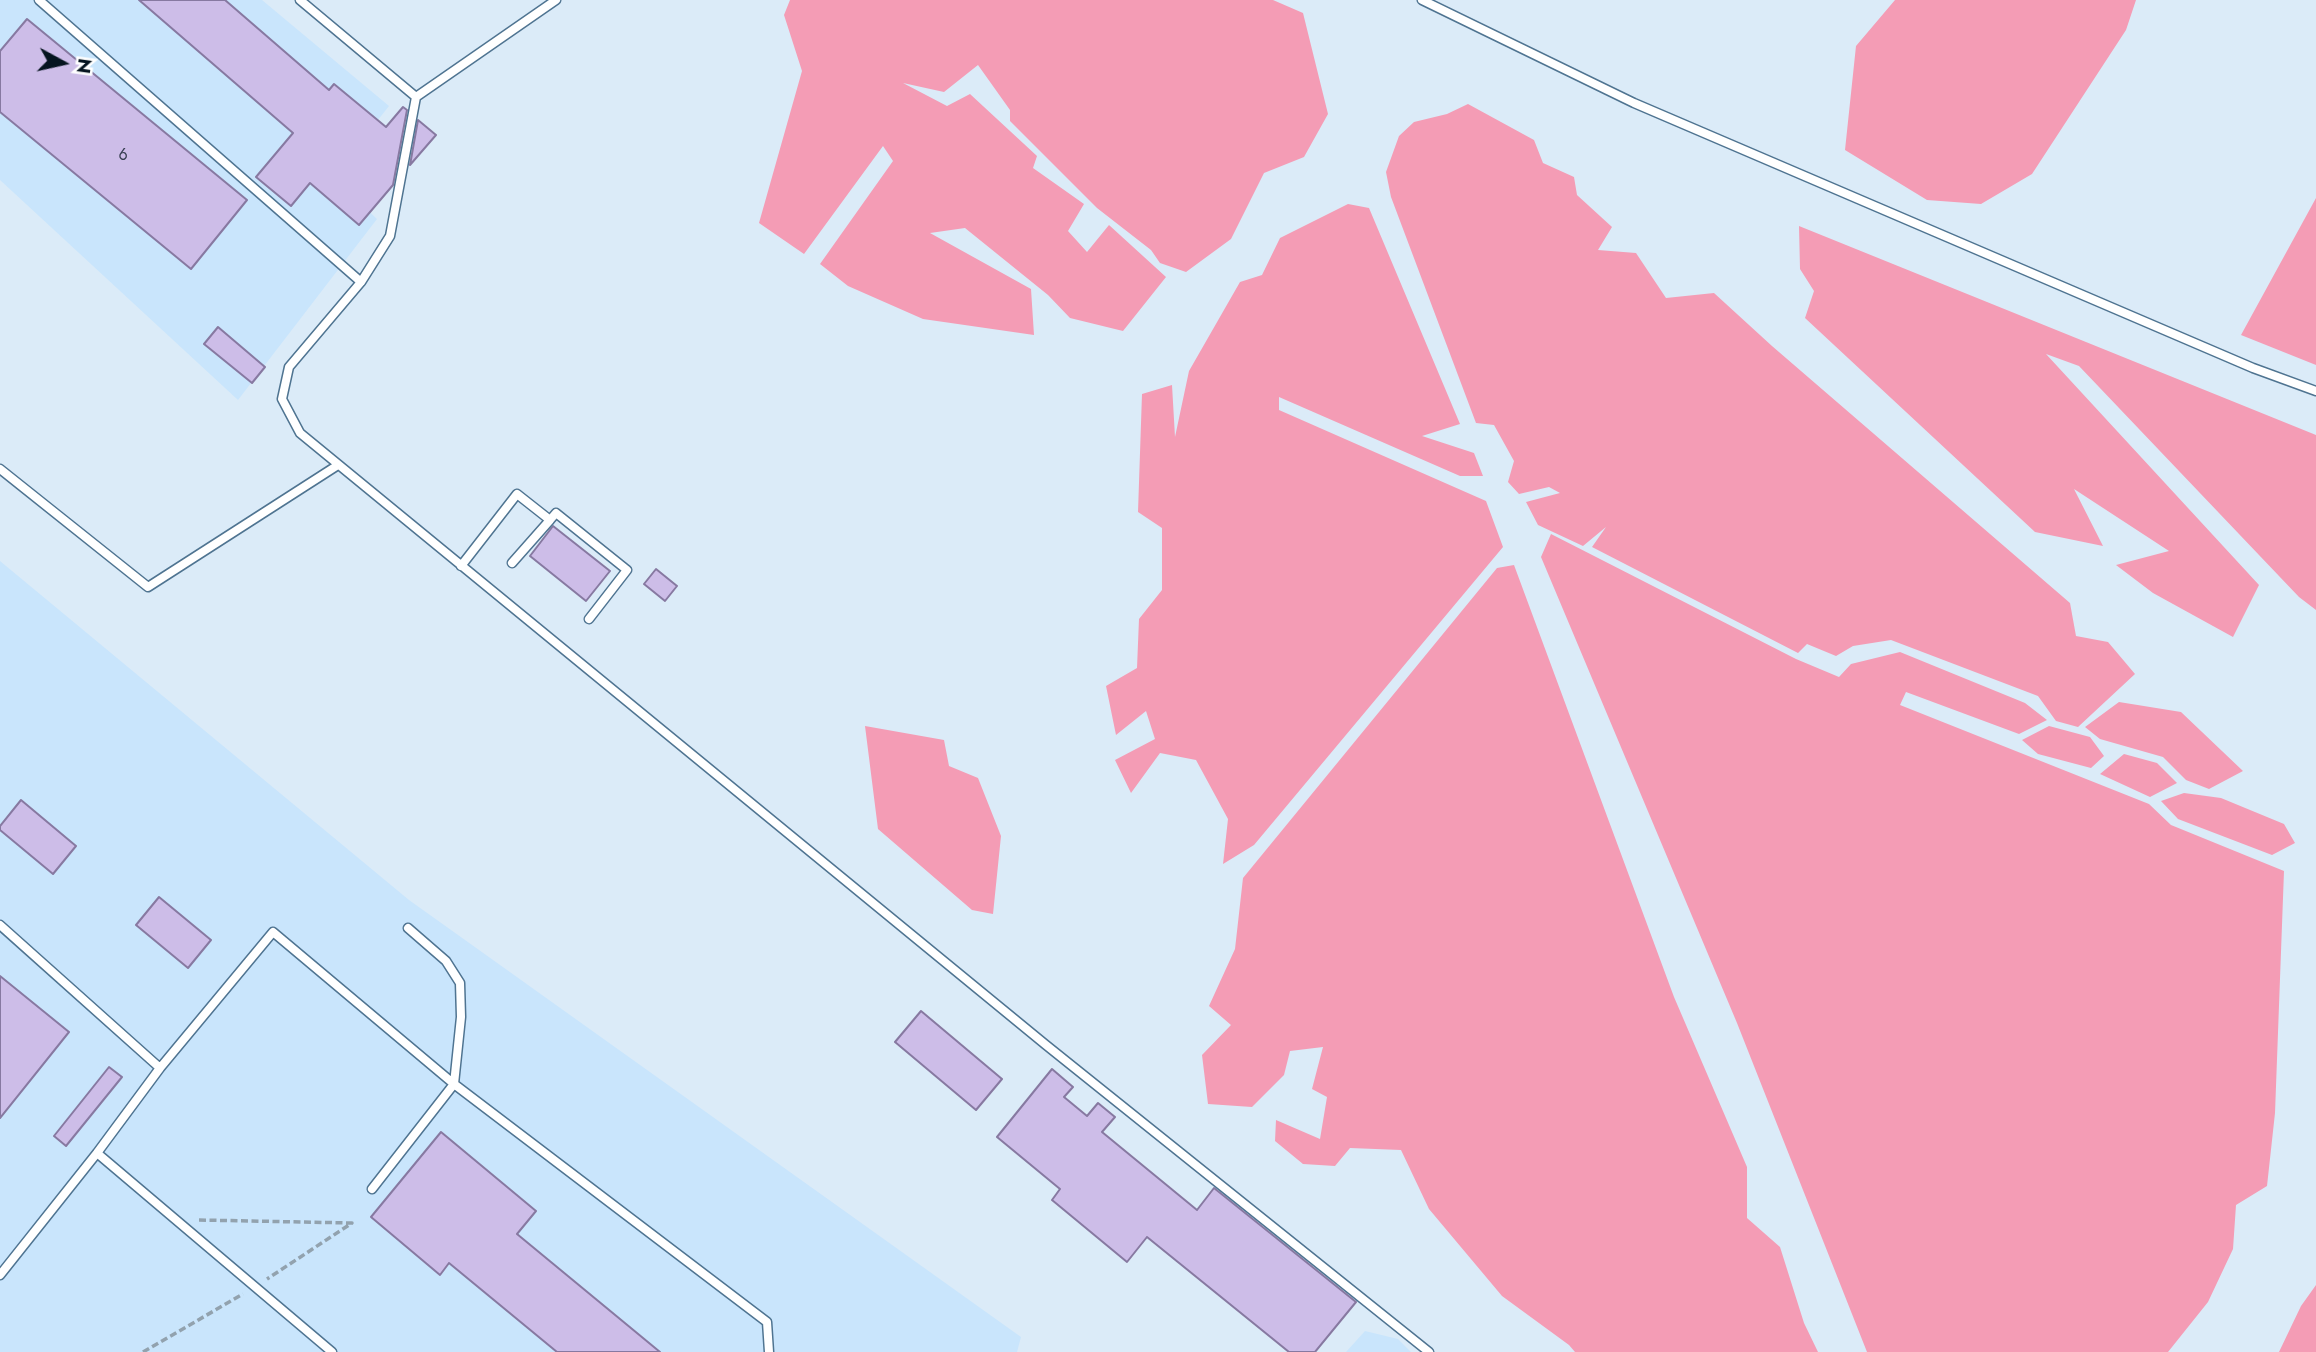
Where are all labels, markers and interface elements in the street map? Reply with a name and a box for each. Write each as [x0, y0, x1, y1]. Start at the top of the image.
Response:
north arrow [28, 28, 98, 98]
text: N [70, 57, 99, 75]
house number: 6 [118, 146, 128, 166]

